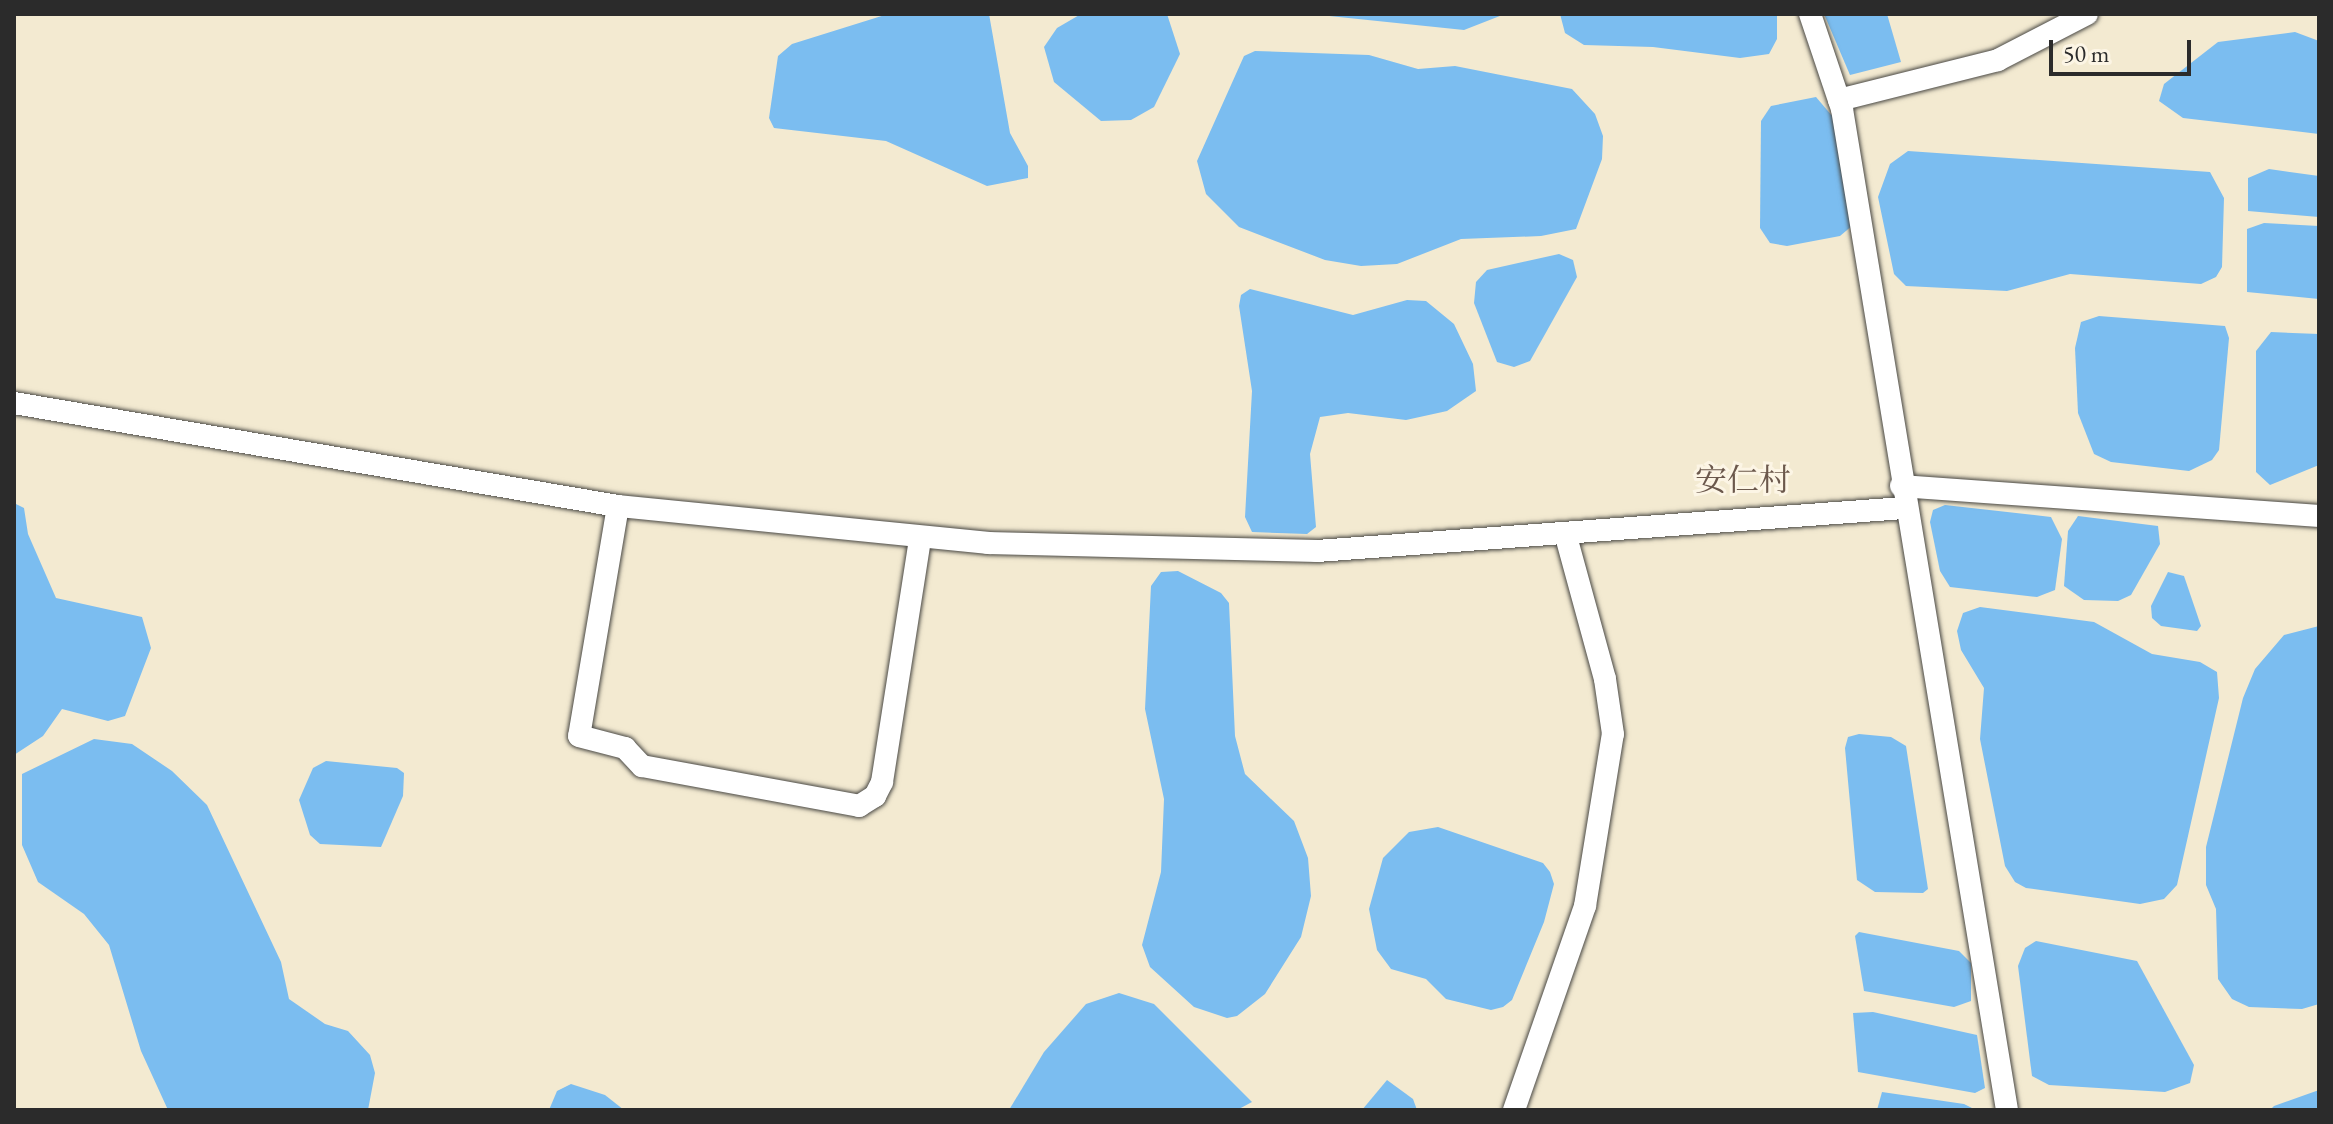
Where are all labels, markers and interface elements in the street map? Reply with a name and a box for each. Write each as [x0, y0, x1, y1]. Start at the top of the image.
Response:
scale bar [2053, 24, 2195, 74]
text: 50 m [2063, 38, 2110, 69]
district label: 安仁村 [1695, 461, 1791, 499]

